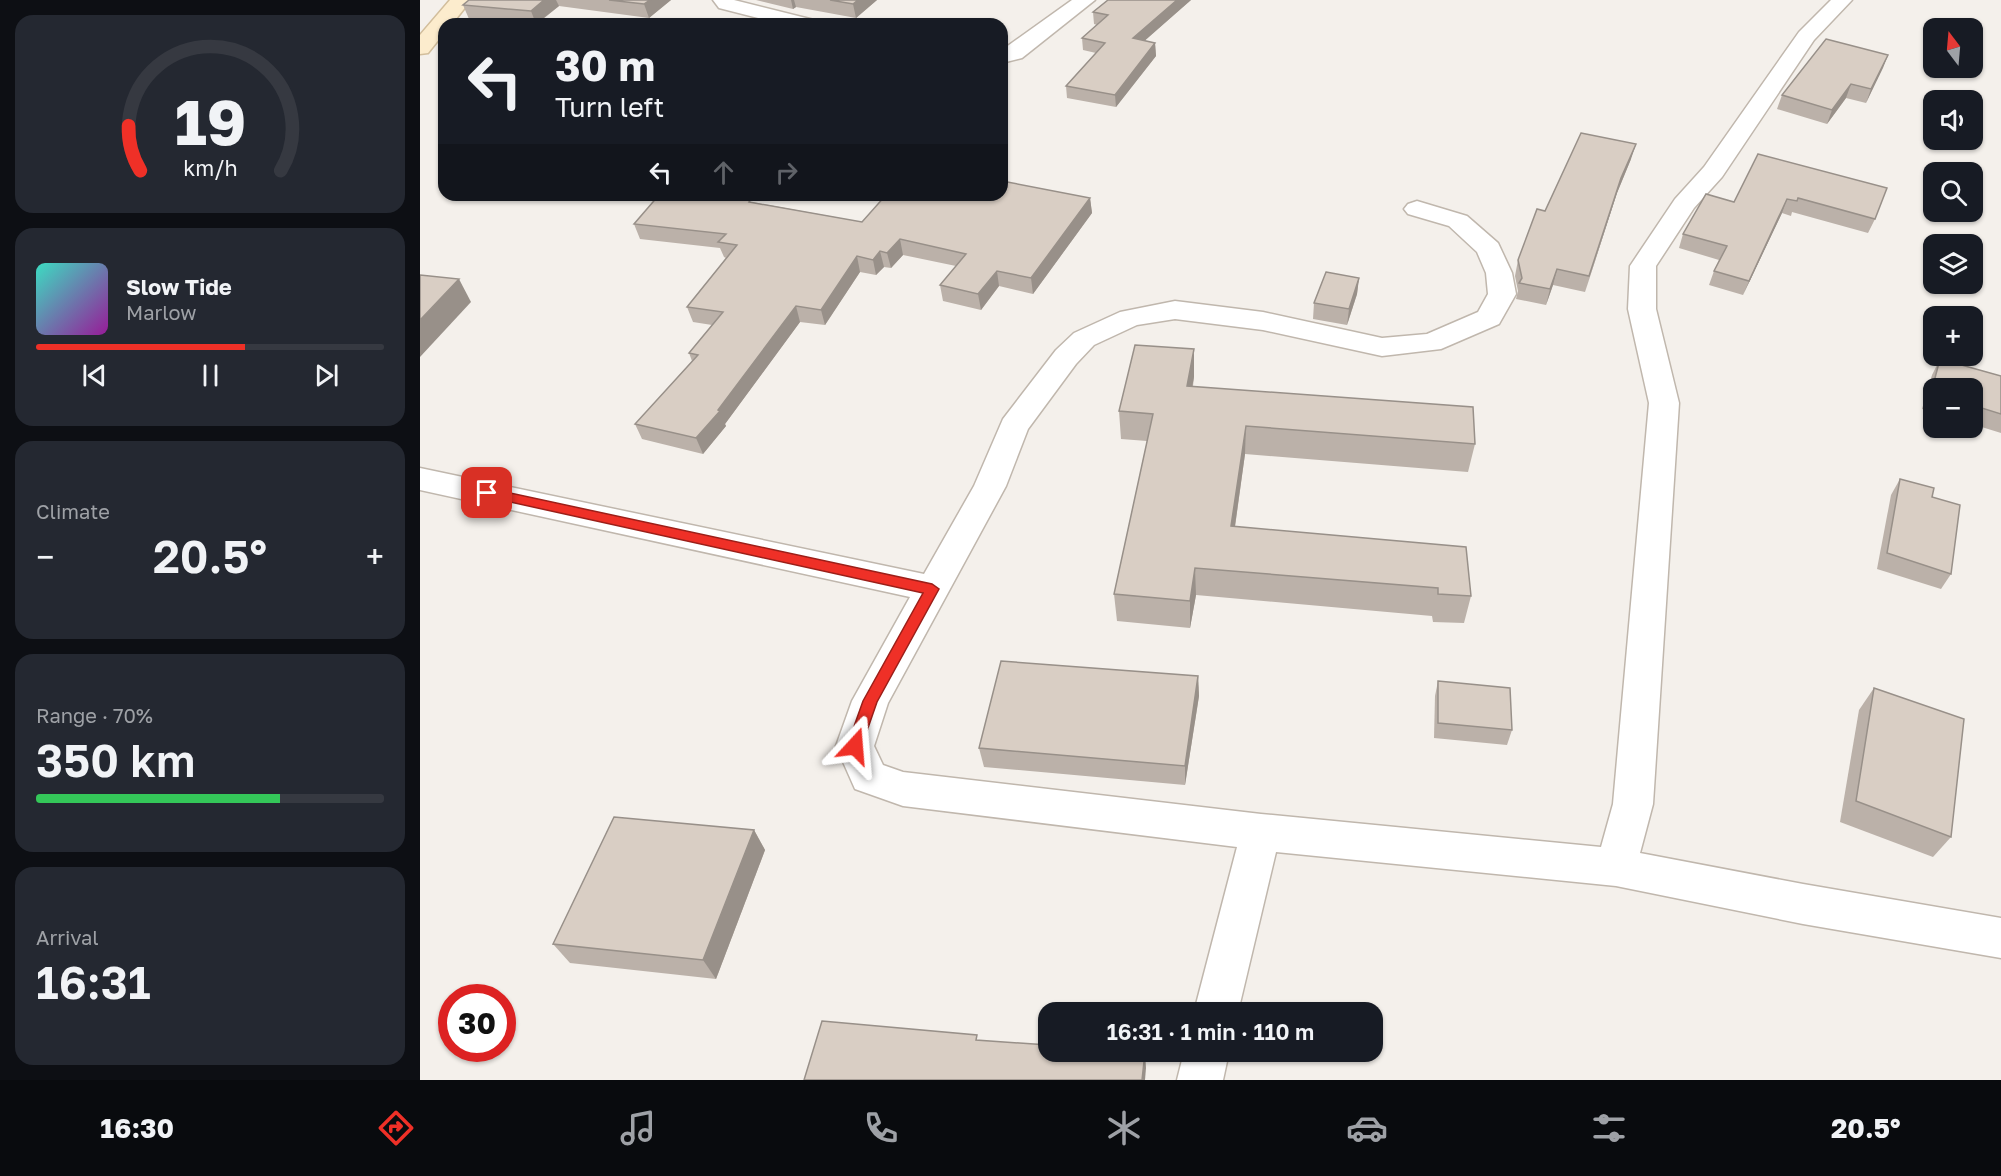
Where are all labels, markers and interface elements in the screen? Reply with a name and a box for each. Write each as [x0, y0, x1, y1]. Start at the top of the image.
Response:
north arrow [1923, 18, 1983, 78]
map controls [1923, 18, 1983, 438]
text: 30 m [555, 40, 655, 90]
icon: left [456, 42, 534, 120]
text: 19 [174, 84, 246, 159]
button: sound [1923, 90, 1983, 150]
text: Turn left [555, 91, 664, 123]
text: km/h [183, 155, 237, 181]
icon: left [644, 156, 677, 189]
icon: ahead [707, 156, 740, 189]
icon: right [770, 156, 803, 189]
button: search [1923, 162, 1983, 222]
button: layers [1923, 234, 1983, 294]
text: Slow Tide [126, 273, 232, 300]
text: Marlow [126, 300, 197, 324]
button: + [1923, 306, 1983, 366]
icon: previous [78, 359, 111, 392]
icon: pause [194, 359, 227, 392]
icon: next [310, 359, 343, 392]
button: − [1923, 378, 1983, 438]
pin [461, 467, 512, 518]
icon: arrive [470, 476, 503, 509]
text: Climate [36, 499, 110, 523]
text: 20.5° [153, 529, 267, 583]
text: − [36, 537, 54, 576]
text: + [366, 537, 384, 576]
text: Range · 70% [36, 703, 153, 727]
position arrow [823, 714, 887, 778]
text: 350 km [36, 733, 195, 787]
text: Arrival [36, 925, 99, 949]
text: 16:31 [36, 955, 151, 1009]
speed limit sign: 30 [438, 984, 516, 1062]
text: 16:31 · 1 min · 110 m [1107, 1018, 1314, 1045]
icon: directions [375, 1107, 417, 1149]
icon: music [617, 1107, 659, 1149]
icon: phone [860, 1107, 902, 1149]
icon: climate [1103, 1107, 1145, 1149]
icon: car [1346, 1107, 1388, 1149]
icon: filters [1588, 1107, 1630, 1149]
text: 16:30 [100, 1112, 174, 1144]
text: 20.5° [1831, 1112, 1901, 1144]

